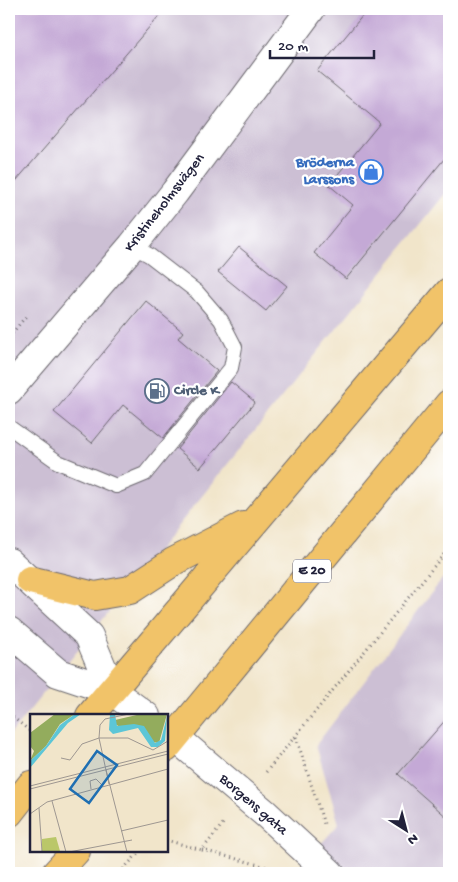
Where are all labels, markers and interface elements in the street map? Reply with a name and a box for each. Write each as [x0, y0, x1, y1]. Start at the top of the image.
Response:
scale bar [270, 28, 374, 60]
text: 20 m [278, 38, 308, 56]
street label: Kristineholmsvägen [121, 150, 209, 256]
place label: Bröderna Larssons [295, 154, 355, 189]
shop icon: Bröderna Larssons [358, 159, 384, 185]
fuel station icon: Circle K [144, 378, 170, 404]
place label: Circle K [173, 382, 220, 400]
road number: E 20 [293, 560, 331, 582]
inset map [30, 714, 168, 852]
street label: Borgens gata [214, 770, 291, 840]
north arrow [380, 804, 430, 854]
text: N [403, 829, 421, 848]

